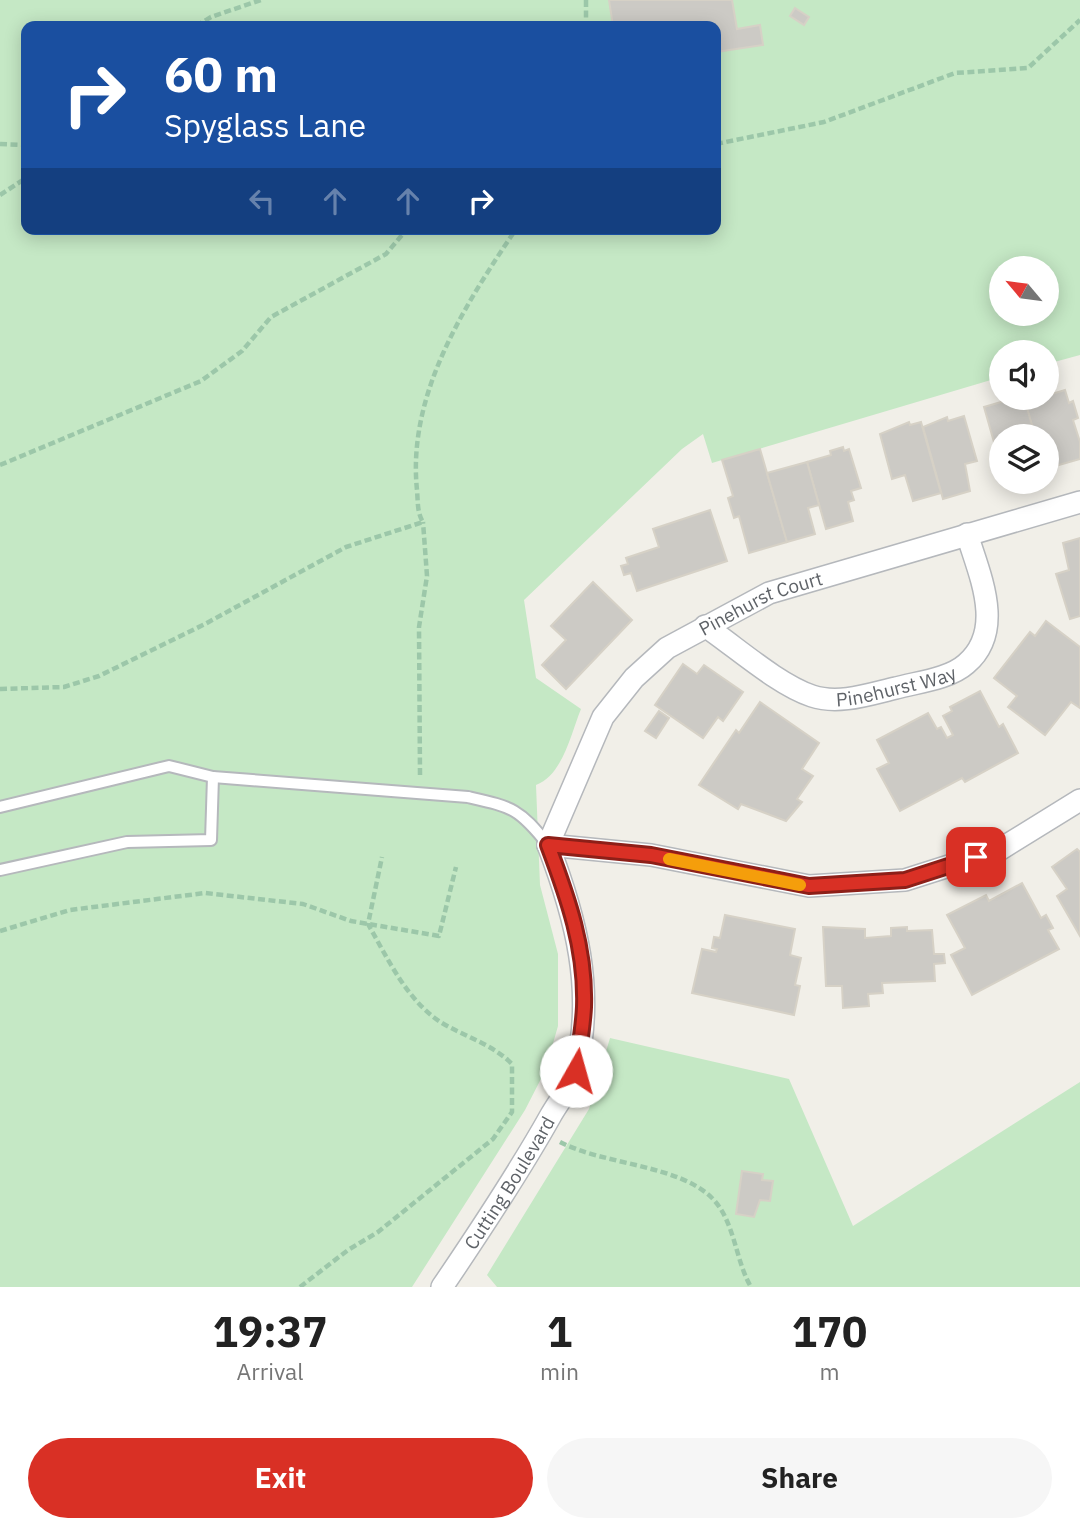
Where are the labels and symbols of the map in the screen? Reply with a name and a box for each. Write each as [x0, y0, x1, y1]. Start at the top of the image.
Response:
north arrow [989, 256, 1059, 326]
street label: Pinehurst Court [694, 566, 825, 641]
street label: Pinehurst Way [835, 660, 960, 712]
pin [946, 827, 1006, 887]
position arrow [539, 1034, 613, 1108]
street label: Cutting Boulevard [459, 1112, 560, 1254]

